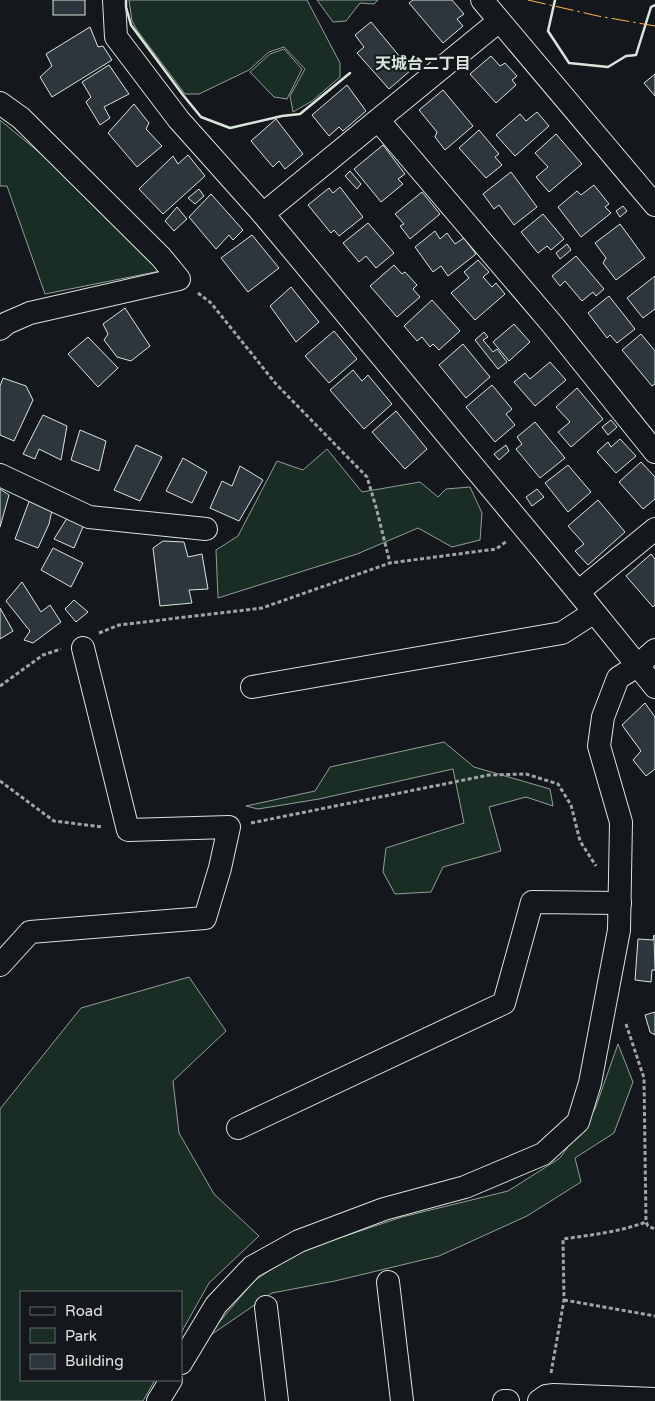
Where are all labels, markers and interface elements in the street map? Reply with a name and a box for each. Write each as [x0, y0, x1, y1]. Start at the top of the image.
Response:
district label: 天城台二丁目 [375, 54, 471, 74]
legend [20, 1291, 182, 1381]
text: Road [65, 1302, 103, 1320]
text: Park [65, 1327, 97, 1345]
text: Building [65, 1352, 124, 1370]

